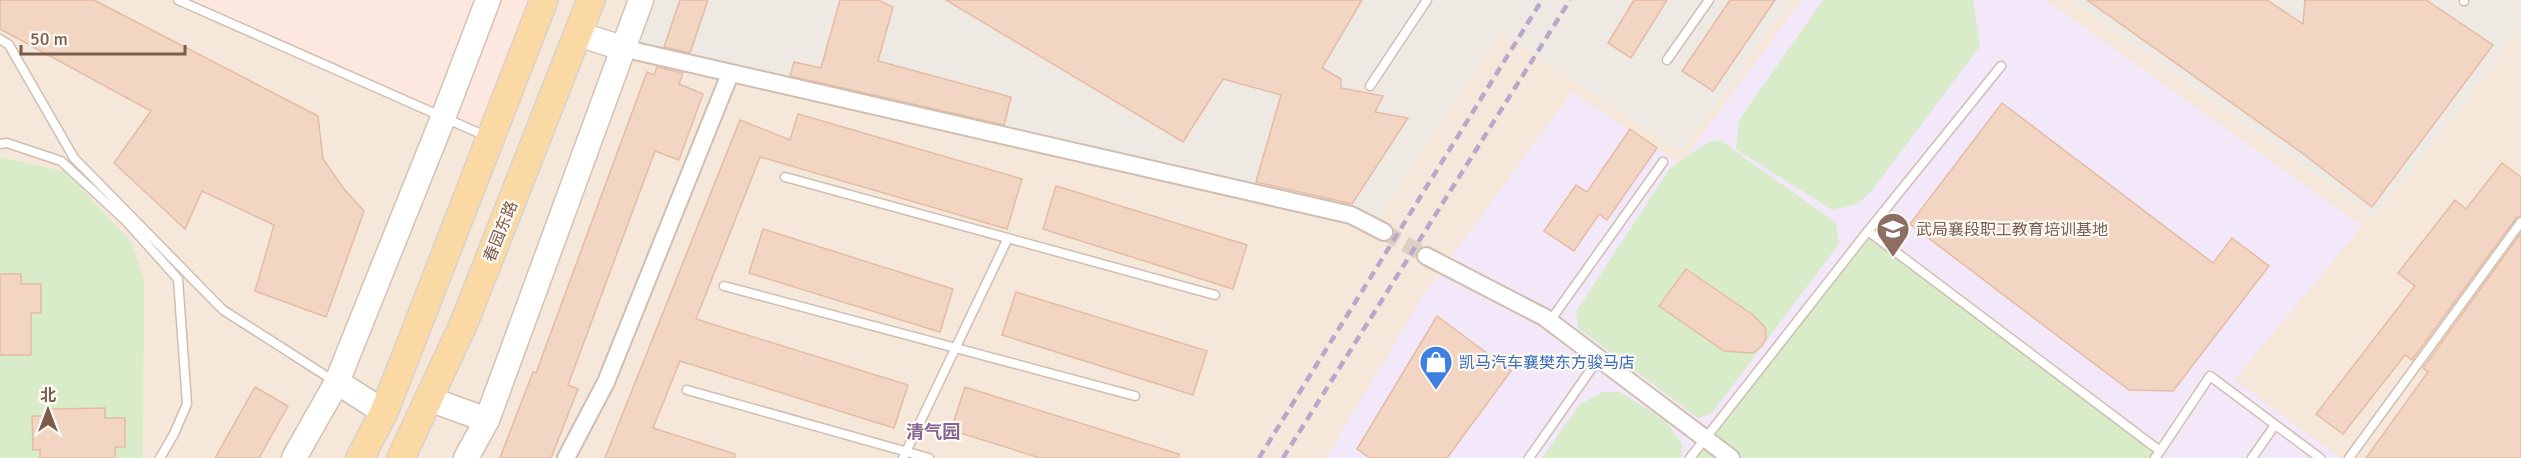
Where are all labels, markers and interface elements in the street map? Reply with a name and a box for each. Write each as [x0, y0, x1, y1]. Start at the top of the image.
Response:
scale bar [21, 18, 184, 56]
text: 50 m [30, 28, 68, 50]
street label: 春园东路 [480, 198, 522, 265]
school or university icon: 武局襄段职工教育培训基地 [1875, 211, 1911, 258]
place label: 武局襄段职工教育培训基地 [1916, 220, 2108, 240]
shop icon: 凯马汽车襄樊东方骏马店 [1418, 344, 1454, 391]
place label: 凯马汽车襄樊东方骏马店 [1459, 353, 1635, 373]
north arrow [18, 380, 78, 440]
text: 北 [40, 386, 56, 406]
district label: 清气园 [906, 421, 960, 443]

